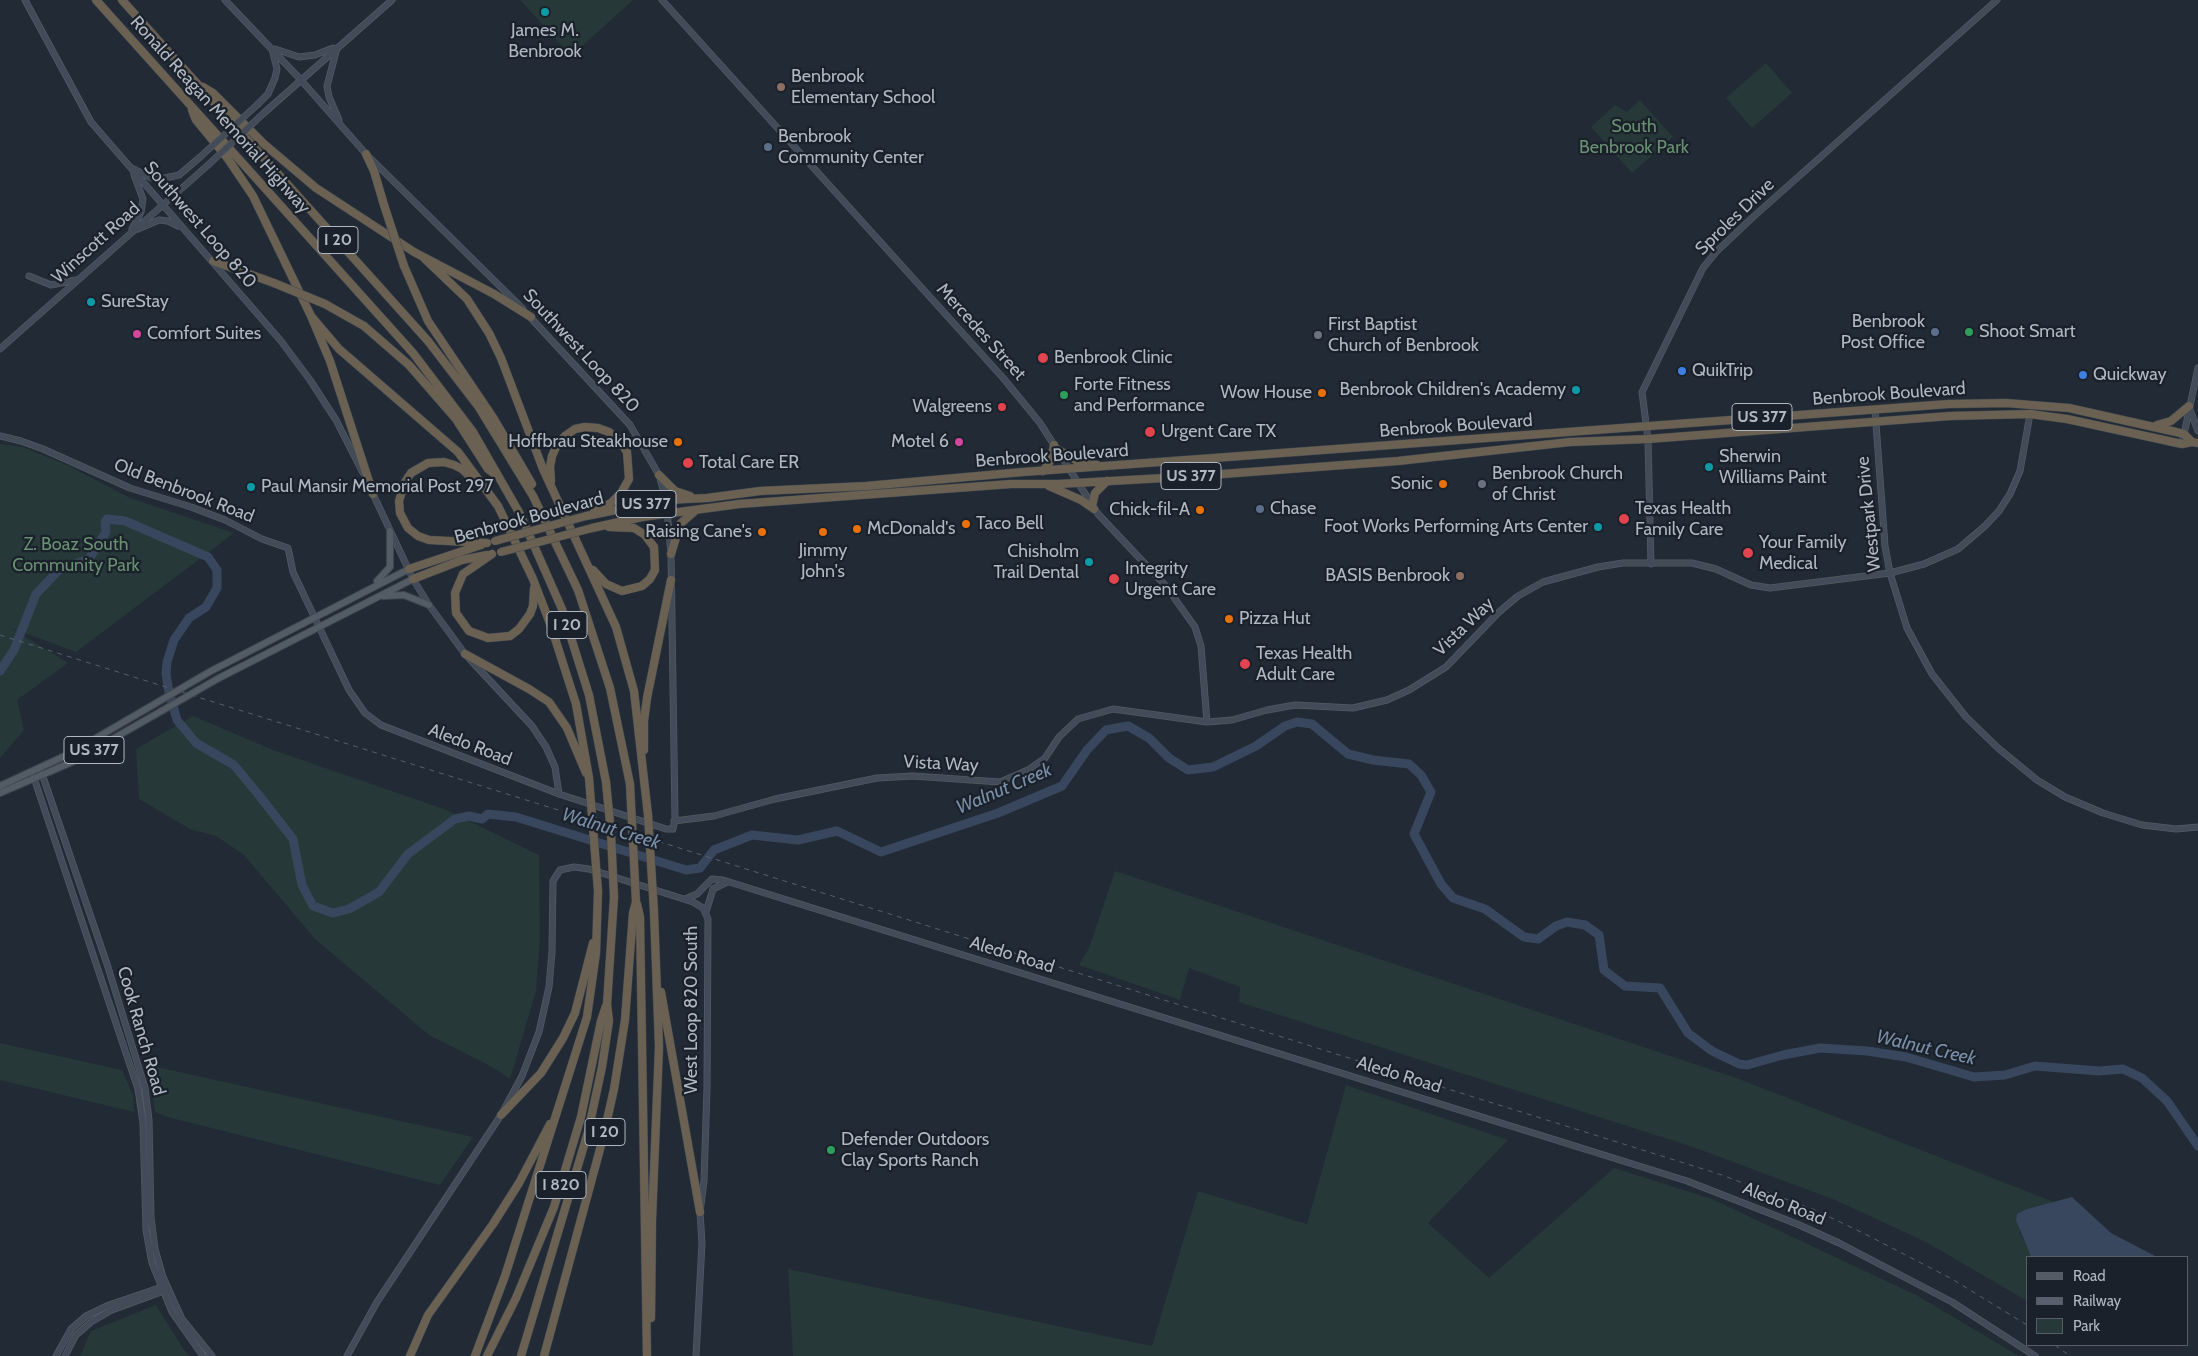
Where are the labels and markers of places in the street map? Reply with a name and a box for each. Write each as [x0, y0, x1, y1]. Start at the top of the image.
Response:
marker: James M. Benbrook [539, 6, 551, 18]
place label: James M. Benbrook [508, 20, 582, 62]
place label: Benbrook Elementary School [791, 66, 935, 108]
marker: Benbrook Elementary School [775, 81, 787, 93]
place label: Benbrook Community Center [778, 126, 924, 168]
marker: Benbrook Community Center [762, 141, 774, 153]
place label: SureStay [101, 291, 169, 313]
marker: SureStay [85, 296, 97, 308]
place label: Benbrook Post Office [1841, 311, 1925, 354]
place label: First Baptist Church of Benbrook [1328, 314, 1479, 356]
place label: Shoot Smart [1979, 321, 2076, 343]
place label: Comfort Suites [147, 323, 261, 345]
marker: Benbrook Post Office [1929, 326, 1941, 338]
marker: Shoot Smart [1963, 326, 1975, 338]
marker: Comfort Suites [131, 328, 143, 340]
marker: First Baptist Church of Benbrook [1312, 329, 1324, 341]
place label: Benbrook Clinic [1054, 347, 1173, 369]
marker: Benbrook Clinic [1036, 351, 1050, 365]
place label: QuikTrip [1692, 360, 1753, 382]
place label: Quickway [2093, 364, 2167, 386]
marker: QuikTrip [1676, 365, 1688, 377]
marker: Quickway [2077, 369, 2089, 381]
place label: Forte Fitness and Performance [1074, 374, 1205, 416]
place label: Benbrook Children's Academy [1339, 379, 1566, 401]
place label: Wow House [1220, 382, 1312, 404]
marker: Benbrook Children's Academy [1570, 384, 1582, 396]
marker: Wow House [1316, 387, 1328, 399]
marker: Forte Fitness and Performance [1058, 389, 1070, 401]
place label: Walgreens [912, 396, 992, 418]
marker: Walgreens [996, 401, 1008, 413]
place label: Urgent Care TX [1161, 421, 1276, 443]
marker: Urgent Care TX [1143, 425, 1157, 439]
place label: Hoffbrau Steakhouse [508, 431, 668, 453]
place label: Motel 6 [891, 431, 949, 453]
marker: Hoffbrau Steakhouse [672, 436, 684, 448]
marker: Motel 6 [953, 436, 965, 448]
place label: Sherwin Williams Paint [1719, 446, 1826, 488]
place label: Total Care ER [699, 452, 799, 474]
marker: Total Care ER [681, 456, 695, 470]
marker: Sherwin Williams Paint [1703, 461, 1715, 473]
place label: Benbrook Church of Christ [1492, 463, 1623, 506]
place label: Sonic [1391, 473, 1433, 495]
place label: Paul Mansir Memorial Post 297 [261, 476, 494, 498]
marker: Sonic [1437, 478, 1449, 490]
marker: Benbrook Church of Christ [1476, 478, 1488, 490]
marker: Paul Mansir Memorial Post 297 [245, 481, 257, 493]
place label: Chase [1270, 498, 1316, 520]
place label: Texas Health Family Care [1635, 498, 1731, 540]
place label: Chick-fil-A [1109, 499, 1190, 521]
marker: Chase [1254, 503, 1266, 515]
marker: Chick-fil-A [1194, 504, 1206, 516]
marker: Texas Health Family Care [1617, 512, 1631, 526]
place label: Taco Bell [976, 513, 1044, 535]
place label: Foot Works Performing Arts Center [1324, 516, 1588, 538]
place label: McDonald's [867, 518, 955, 540]
marker: Taco Bell [960, 518, 972, 530]
place label: Raising Cane's [645, 521, 752, 543]
marker: Foot Works Performing Arts Center [1592, 521, 1604, 533]
marker: McDonald's [851, 523, 863, 535]
marker: Raising Cane's [756, 526, 768, 538]
marker: Jimmy John's [817, 526, 829, 538]
place label: Your Family Medical [1759, 532, 1847, 574]
place label: Jimmy John's [799, 540, 847, 582]
place label: Chisholm Trail Dental [994, 541, 1079, 584]
marker: Your Family Medical [1741, 546, 1755, 560]
marker: Chisholm Trail Dental [1083, 556, 1095, 568]
place label: Integrity Urgent Care [1125, 558, 1216, 600]
place label: BASIS Benbrook [1325, 565, 1450, 587]
marker: BASIS Benbrook [1454, 570, 1466, 582]
marker: Integrity Urgent Care [1107, 572, 1121, 586]
place label: Pizza Hut [1239, 608, 1311, 630]
marker: Pizza Hut [1223, 613, 1235, 625]
place label: Texas Health Adult Care [1256, 643, 1352, 686]
marker: Texas Health Adult Care [1238, 657, 1252, 671]
place label: Defender Outdoors Clay Sports Ranch [841, 1129, 989, 1172]
marker: Defender Outdoors Clay Sports Ranch [825, 1144, 837, 1156]

